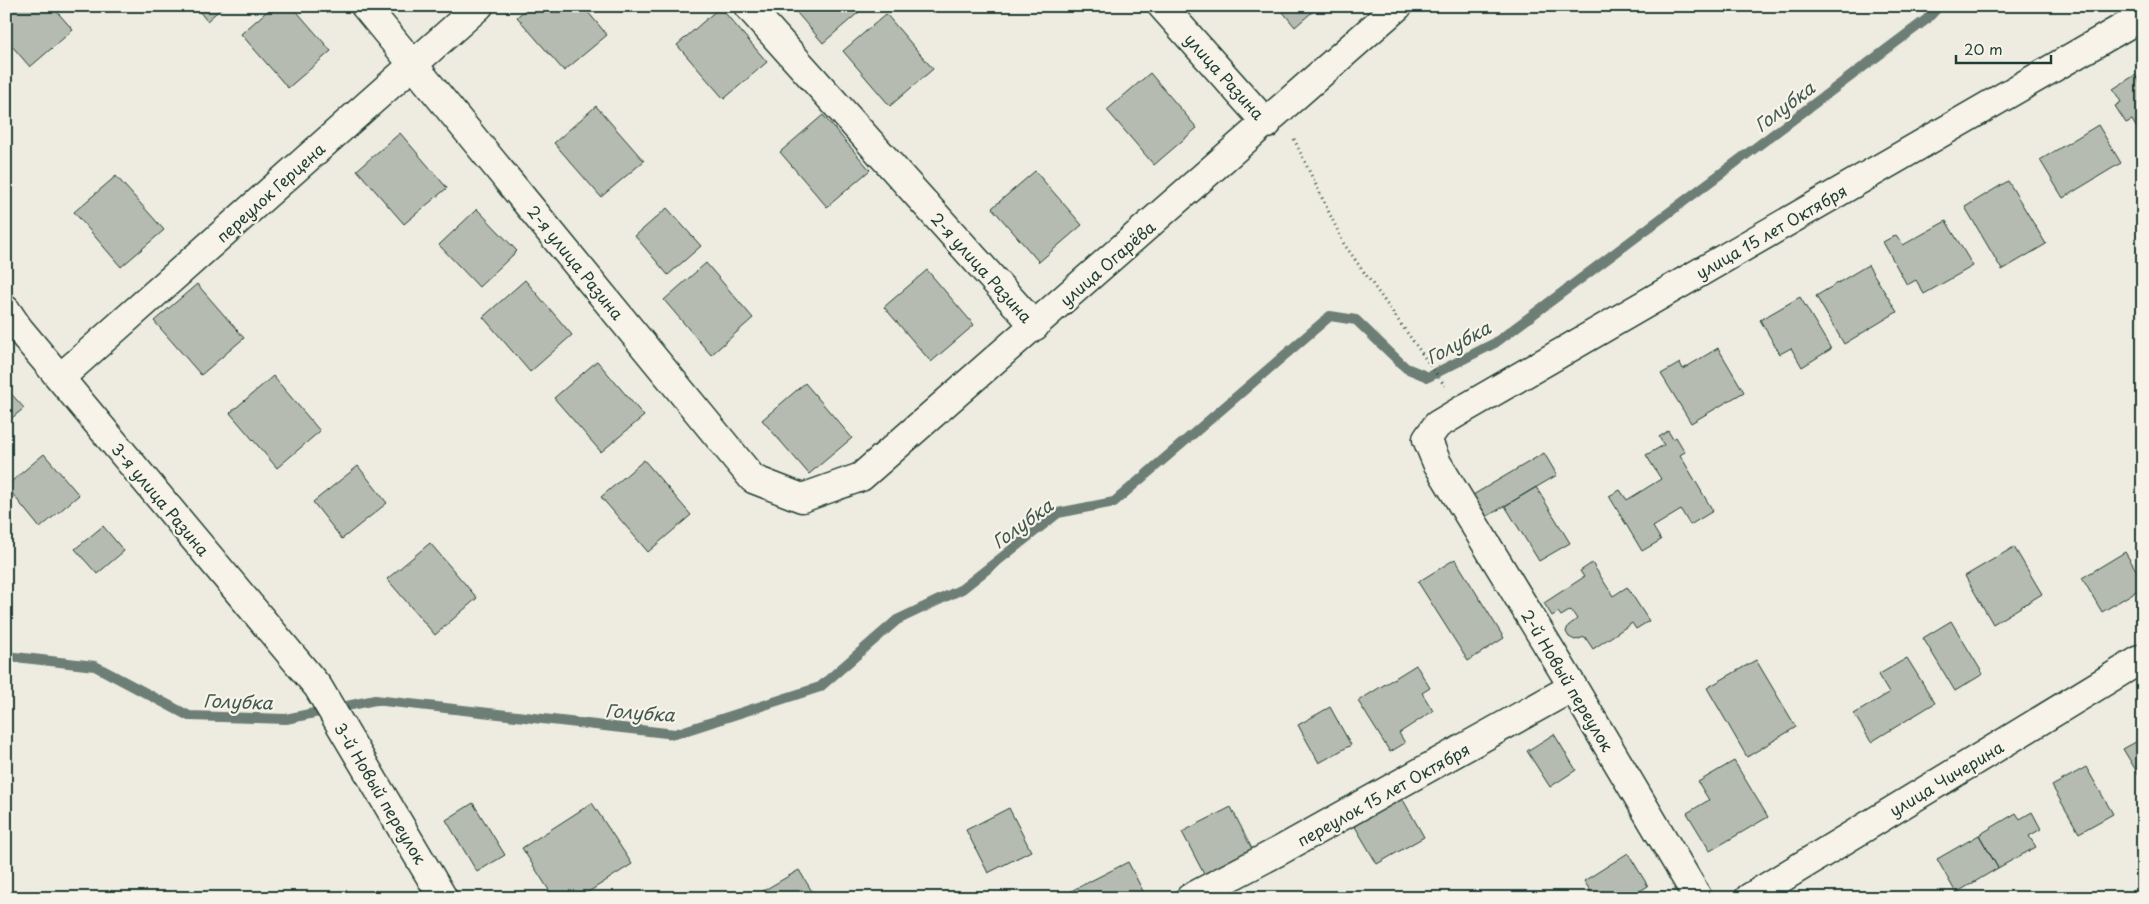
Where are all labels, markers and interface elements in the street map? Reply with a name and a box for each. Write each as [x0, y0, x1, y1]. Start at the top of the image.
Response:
street label: улица Разина [1180, 27, 1270, 125]
scale bar [1956, 32, 2052, 64]
text: 20 m [1964, 37, 2003, 60]
water label: Голубка [1748, 74, 1821, 138]
street label: переулок Герцена [210, 137, 330, 247]
street label: улица 15 лет Октября [1691, 178, 1851, 284]
street label: 2-я улица Разина [522, 199, 630, 325]
street label: 2-я улица Разина [926, 206, 1038, 328]
street label: улица Огарёва [1054, 215, 1160, 311]
water label: Голубка [1421, 313, 1496, 370]
street label: 3-я улица Разина [107, 437, 215, 561]
water label: Голубка [986, 491, 1059, 554]
street label: 2-й Новый переулок [1516, 604, 1620, 756]
water label: Голубка [203, 686, 274, 716]
water label: Голубка [604, 696, 676, 728]
street label: 3-й Новый переулок [329, 718, 433, 869]
street label: улица Чичерина [1884, 734, 2008, 822]
street label: переулок 15 лет Октября [1292, 736, 1474, 852]

